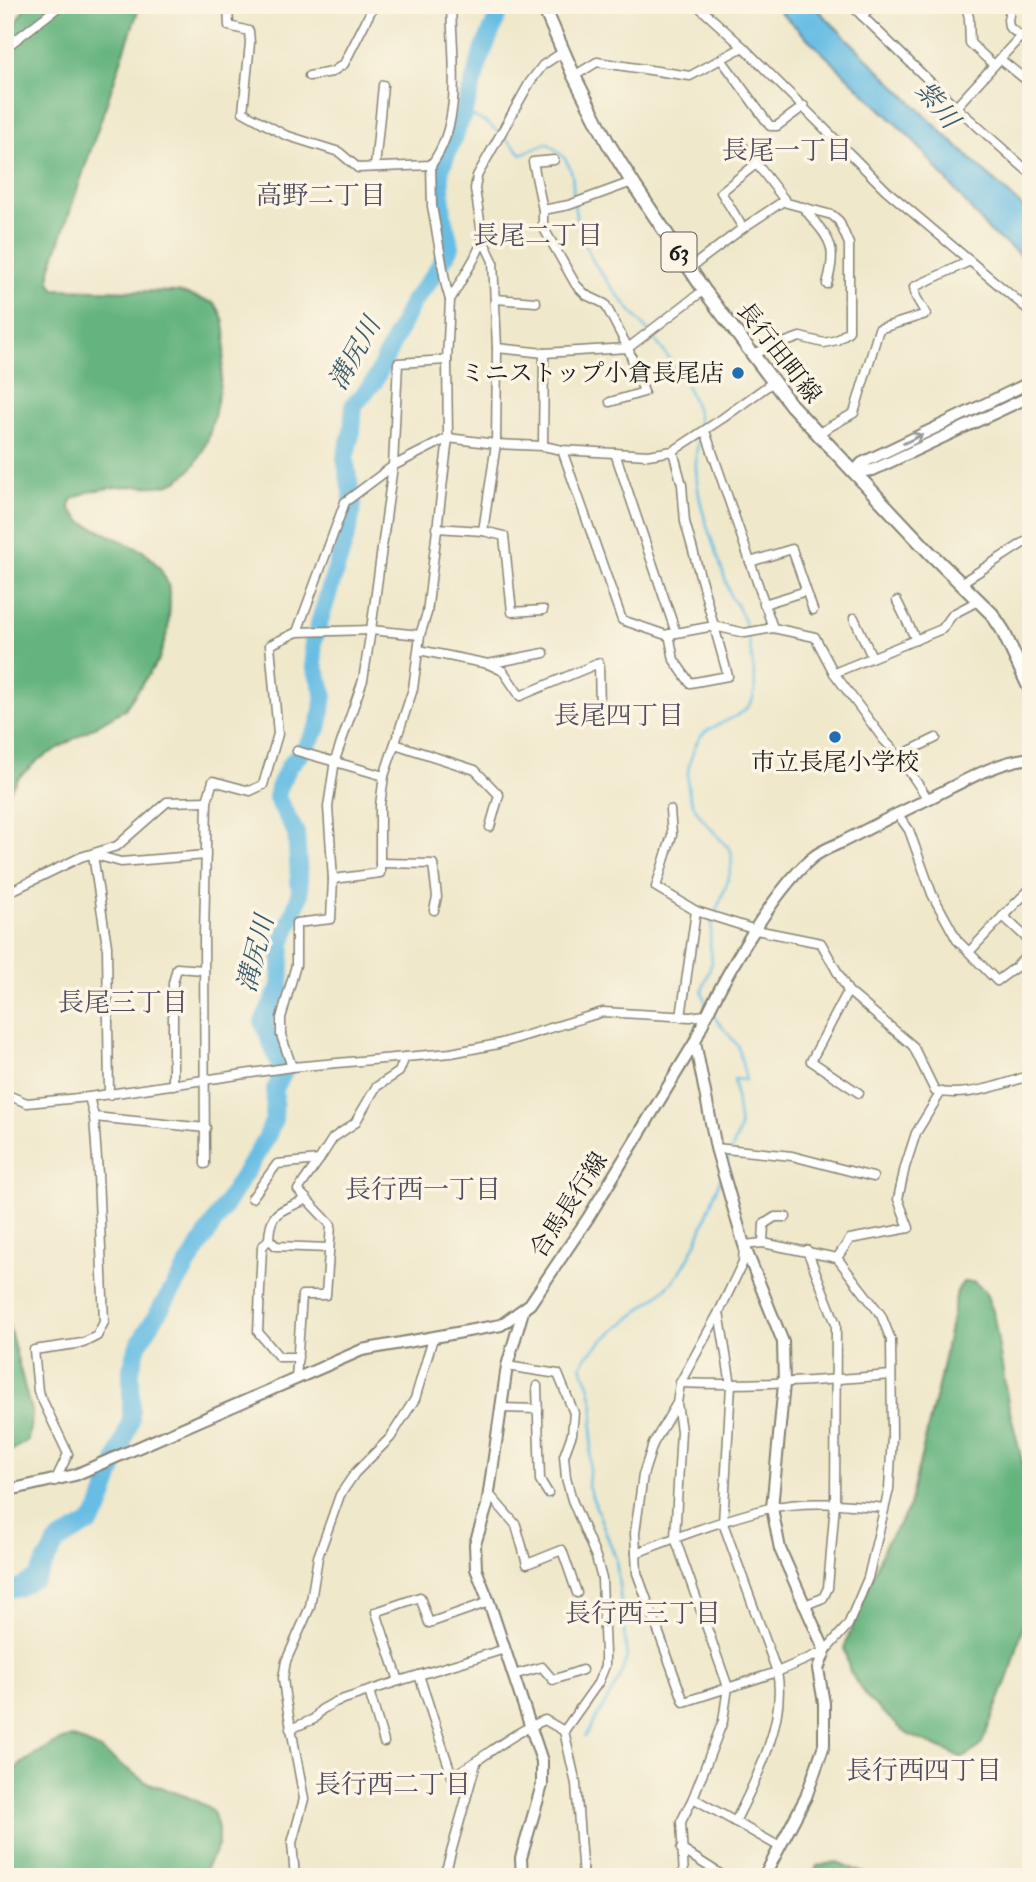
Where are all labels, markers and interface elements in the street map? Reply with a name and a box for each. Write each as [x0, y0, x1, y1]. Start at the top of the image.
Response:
water label: 紫川 [908, 75, 968, 138]
district label: 長尾一丁目 [722, 135, 852, 167]
district label: 高野二丁目 [256, 180, 386, 212]
district label: 長尾二丁目 [473, 220, 603, 252]
road number: 63 [662, 232, 696, 272]
street label: 長行田町線 [730, 296, 828, 410]
water label: 溝尻川 [322, 310, 389, 396]
place label: ミニストップ小倉長尾店 [461, 358, 724, 389]
marker: ミニストップ小倉長尾店 [730, 365, 746, 381]
one-way arrow [902, 431, 923, 445]
district label: 長尾四丁目 [554, 700, 684, 732]
marker: 市立長尾小学校 [827, 729, 843, 745]
place label: 市立長尾小学校 [751, 747, 919, 778]
water label: 溝尻川 [231, 909, 282, 996]
district label: 長尾三丁目 [58, 987, 188, 1019]
street label: 合馬長行線 [523, 1146, 615, 1264]
district label: 長行西一丁目 [345, 1174, 501, 1206]
district label: 長行西三丁目 [565, 1598, 721, 1630]
district label: 長行西四丁目 [846, 1755, 1002, 1787]
district label: 長行西二丁目 [315, 1769, 471, 1801]

